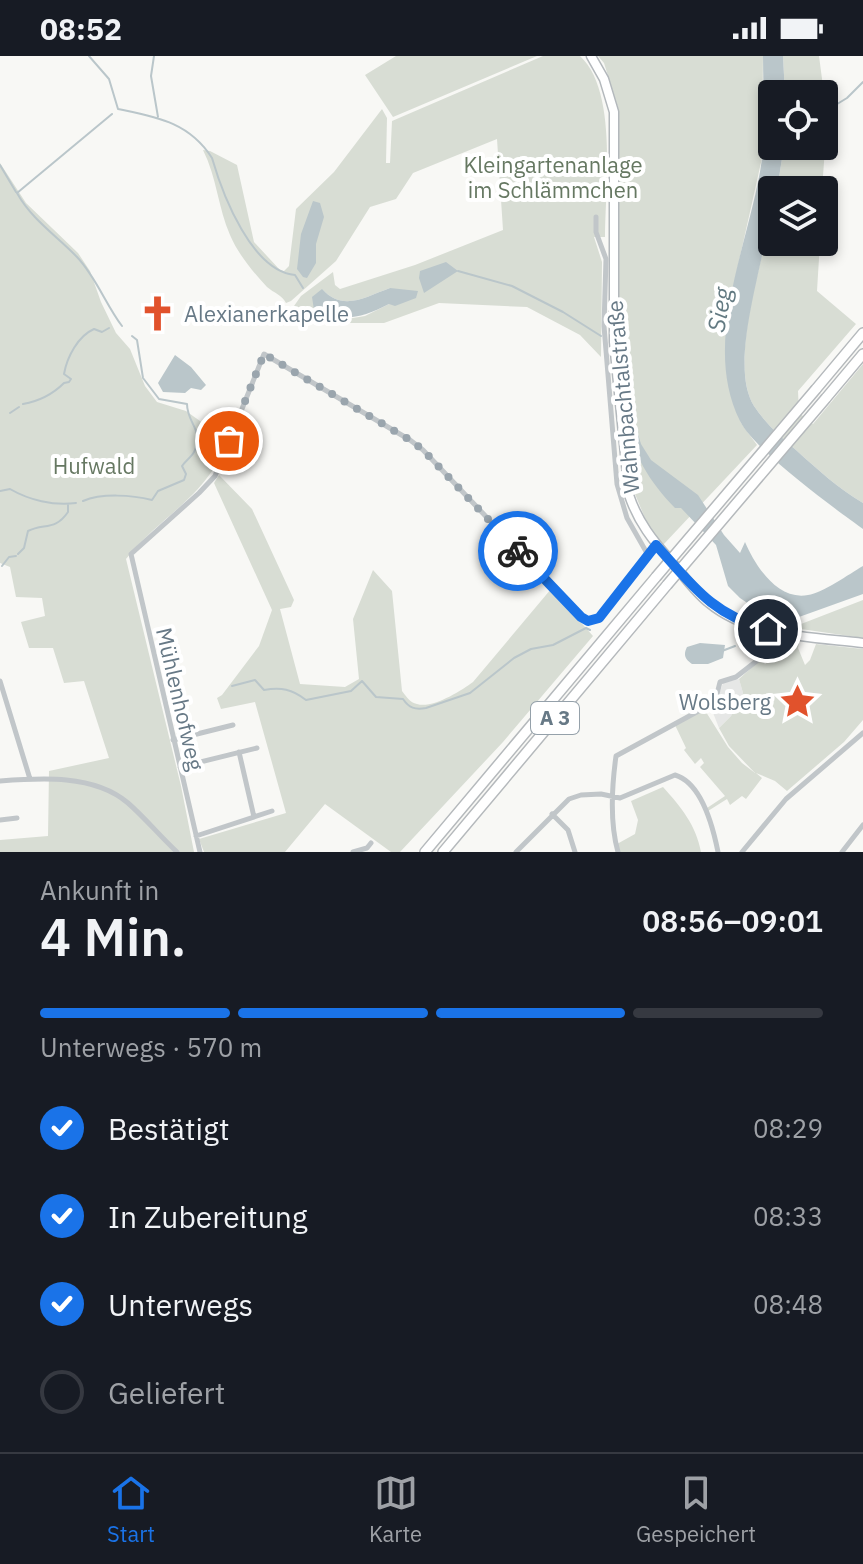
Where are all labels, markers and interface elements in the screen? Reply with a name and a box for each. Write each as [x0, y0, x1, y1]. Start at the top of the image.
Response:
text: 08:52 [40, 9, 122, 48]
map controls [758, 80, 838, 256]
button: locate [758, 80, 838, 160]
park label: Kleingartenanlage im Schlämmchen [463, 150, 643, 204]
button: layers [758, 176, 838, 256]
water label: Sieg [699, 283, 739, 335]
church icon: Alexianerkapelle [139, 295, 177, 333]
place label: Alexianerkapelle [184, 299, 349, 328]
street label: Wahnbachtalstraße [600, 299, 645, 495]
pin [195, 407, 263, 475]
icon: bag [207, 419, 251, 463]
park label: Hufwald [53, 451, 135, 480]
courier [478, 511, 558, 591]
icon: bike [496, 529, 540, 573]
pin [734, 595, 802, 663]
icon: home [746, 607, 790, 651]
street label: Mühlenhofweg [150, 625, 211, 774]
place icon: Wolsberg [778, 683, 816, 721]
place label: Wolsberg [679, 687, 771, 716]
road number: A 3 [531, 702, 579, 734]
text: Ankunft in [40, 873, 159, 907]
text: 08:56–09:01 [642, 901, 823, 940]
text: 4 Min. [40, 903, 186, 970]
text: Unterwegs · 570 m [40, 1030, 262, 1064]
icon: check [40, 1106, 84, 1150]
text: Bestätigt [108, 1109, 229, 1148]
text: 08:29 [753, 1111, 823, 1145]
icon: check [40, 1194, 84, 1238]
text: In Zubereitung [108, 1197, 308, 1236]
text: 08:33 [753, 1199, 823, 1233]
icon: check [40, 1282, 84, 1326]
text: Unterwegs [108, 1285, 253, 1324]
text: 08:48 [753, 1287, 823, 1321]
text: Geliefert [108, 1373, 225, 1412]
tab: Start [107, 1471, 155, 1548]
tab: Karte [369, 1471, 422, 1548]
tab: Gespeichert [636, 1471, 756, 1548]

